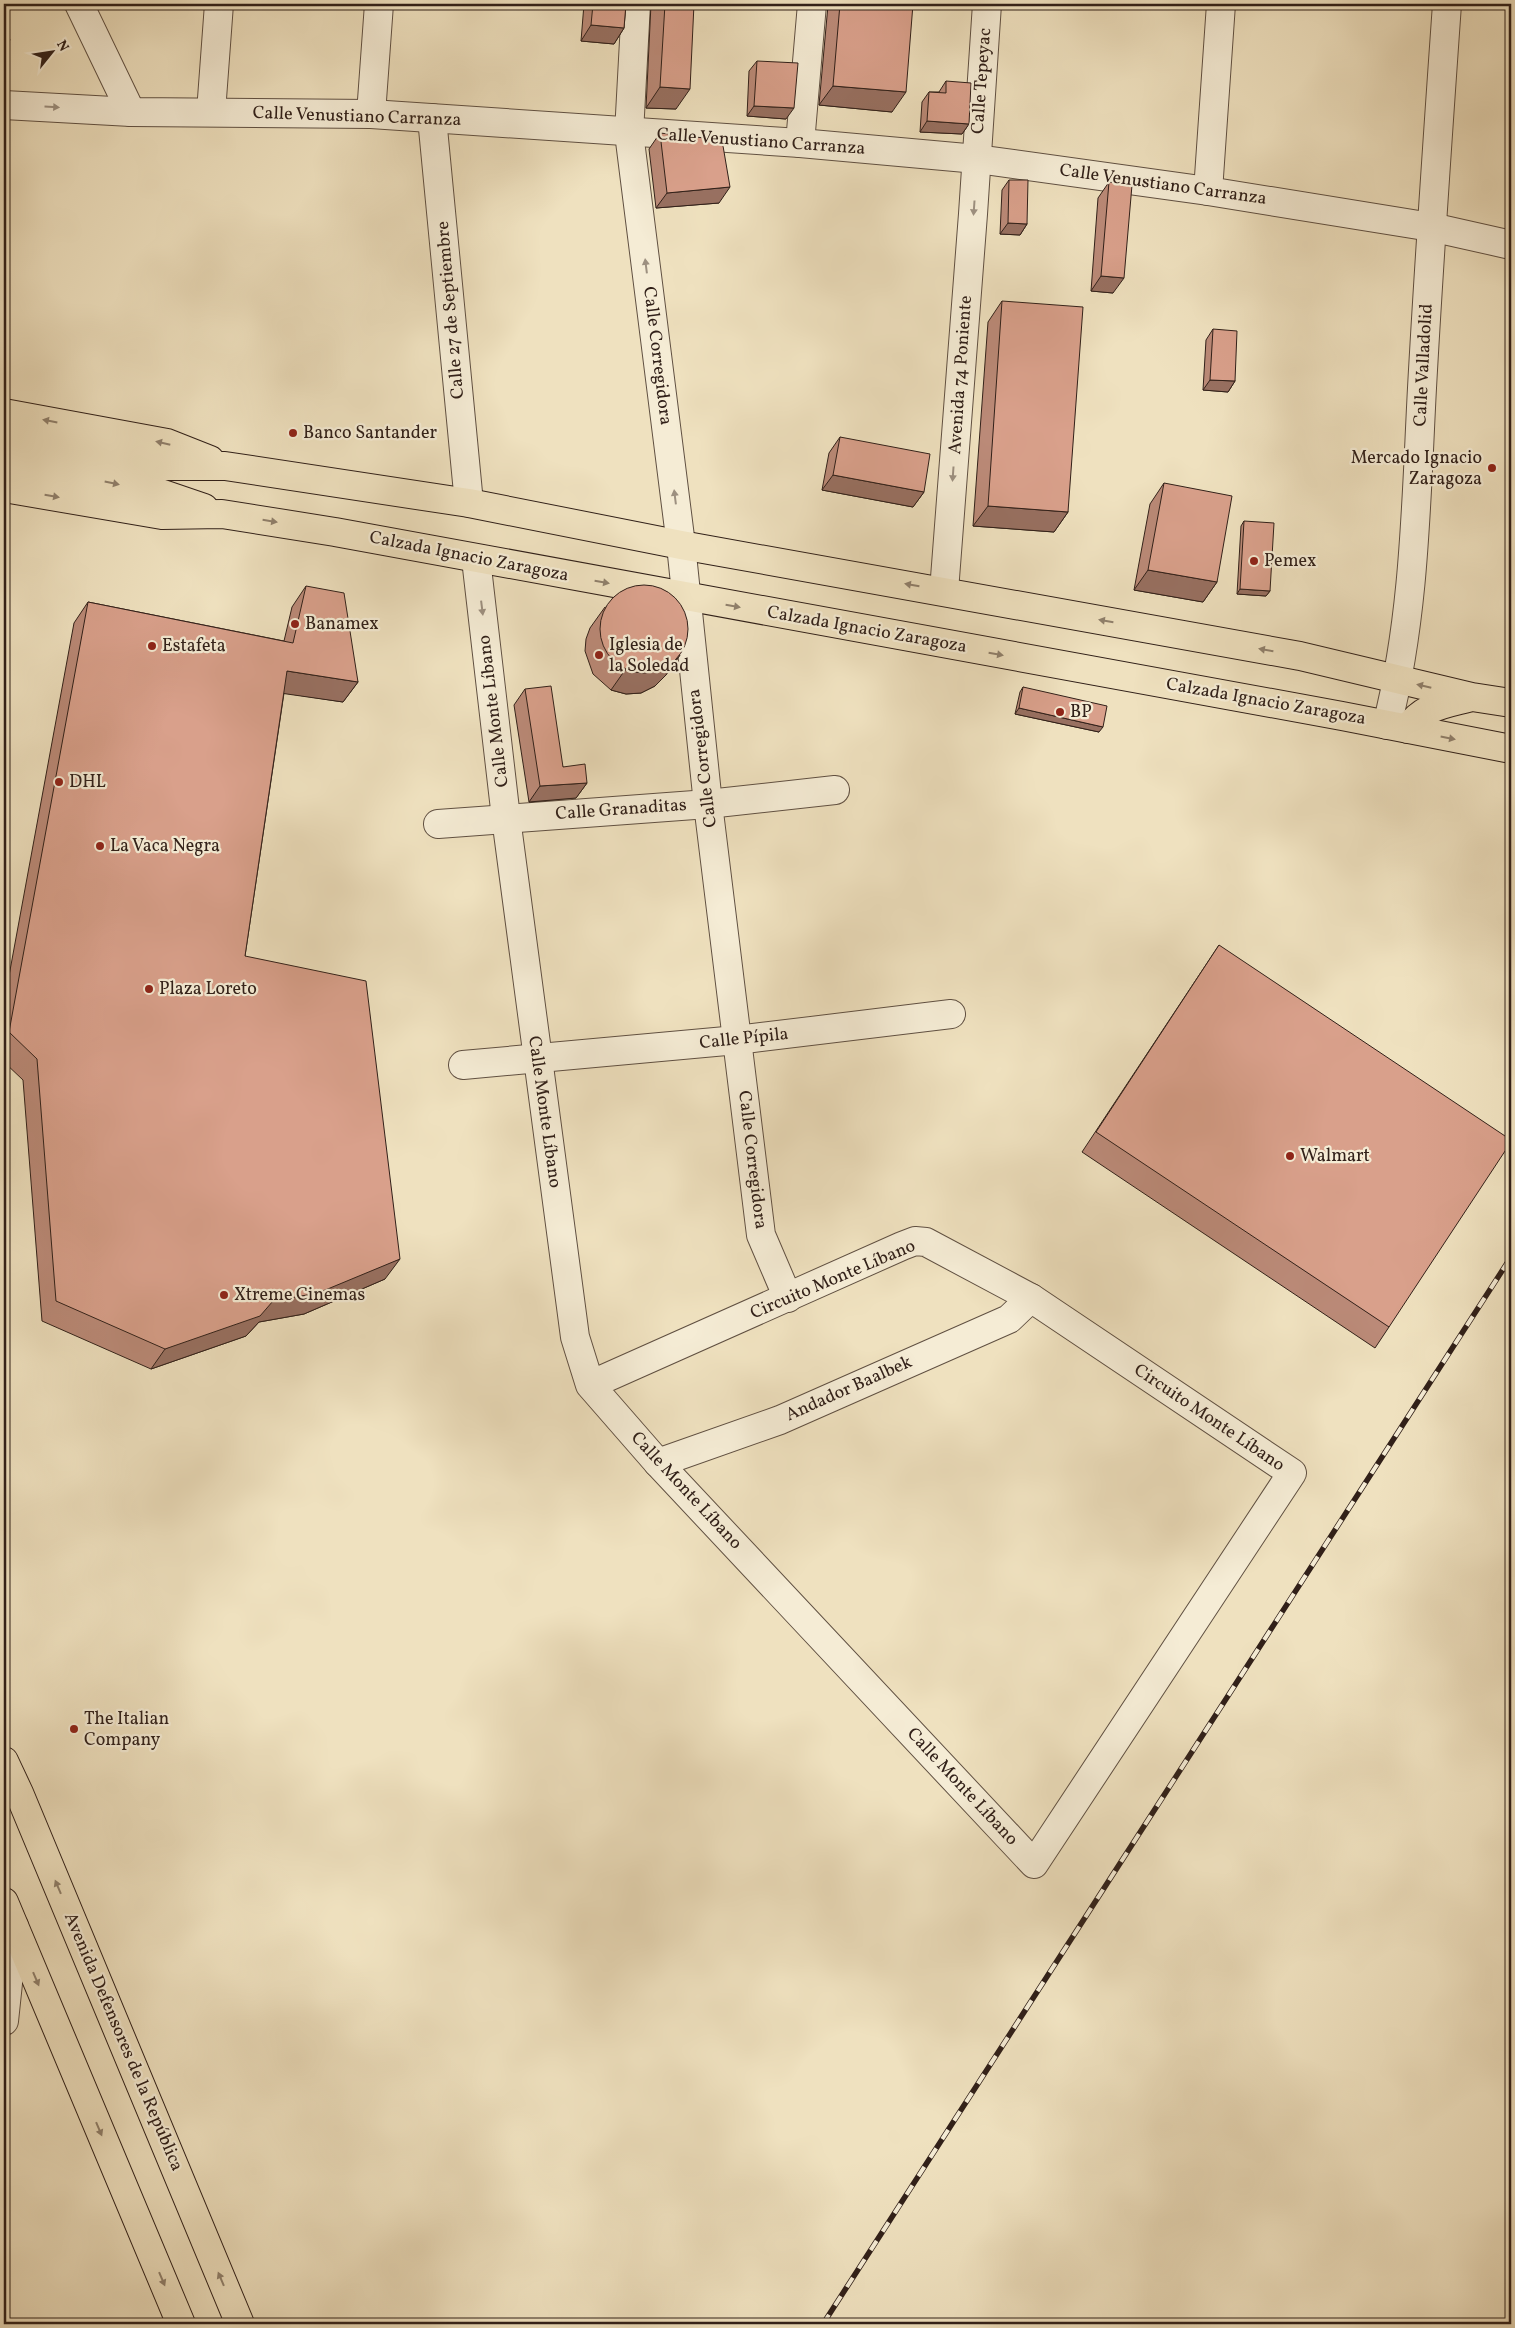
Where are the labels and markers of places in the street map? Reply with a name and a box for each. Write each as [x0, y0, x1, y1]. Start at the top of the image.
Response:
place label: Banco Santander [303, 421, 438, 446]
marker: Banco Santander [287, 427, 299, 439]
place label: Mercado Ignacio Zaragoza [1351, 446, 1482, 492]
marker: Mercado Ignacio Zaragoza [1486, 462, 1498, 474]
place label: Pemex [1264, 549, 1316, 574]
marker: Pemex [1248, 555, 1260, 567]
place label: Banamex [305, 612, 379, 637]
marker: Banamex [289, 618, 301, 630]
place label: Iglesia de la Soledad [609, 633, 689, 679]
place label: Estafeta [162, 634, 226, 659]
marker: Estafeta [146, 640, 158, 652]
marker: Iglesia de la Soledad [593, 649, 605, 661]
place label: BP [1070, 700, 1092, 725]
marker: BP [1054, 706, 1066, 718]
place label: DHL [69, 770, 106, 795]
marker: DHL [53, 776, 65, 788]
place label: La Vaca Negra [110, 834, 220, 859]
marker: La Vaca Negra [94, 840, 106, 852]
place label: Plaza Loreto [159, 977, 257, 1002]
marker: Plaza Loreto [143, 983, 155, 995]
place label: Walmart [1300, 1144, 1370, 1169]
marker: Walmart [1284, 1150, 1296, 1162]
place label: Xtreme Cinemas [234, 1283, 365, 1308]
marker: Xtreme Cinemas [218, 1289, 230, 1301]
place label: The Italian Company [84, 1707, 169, 1753]
marker: The Italian Company [68, 1723, 80, 1735]

